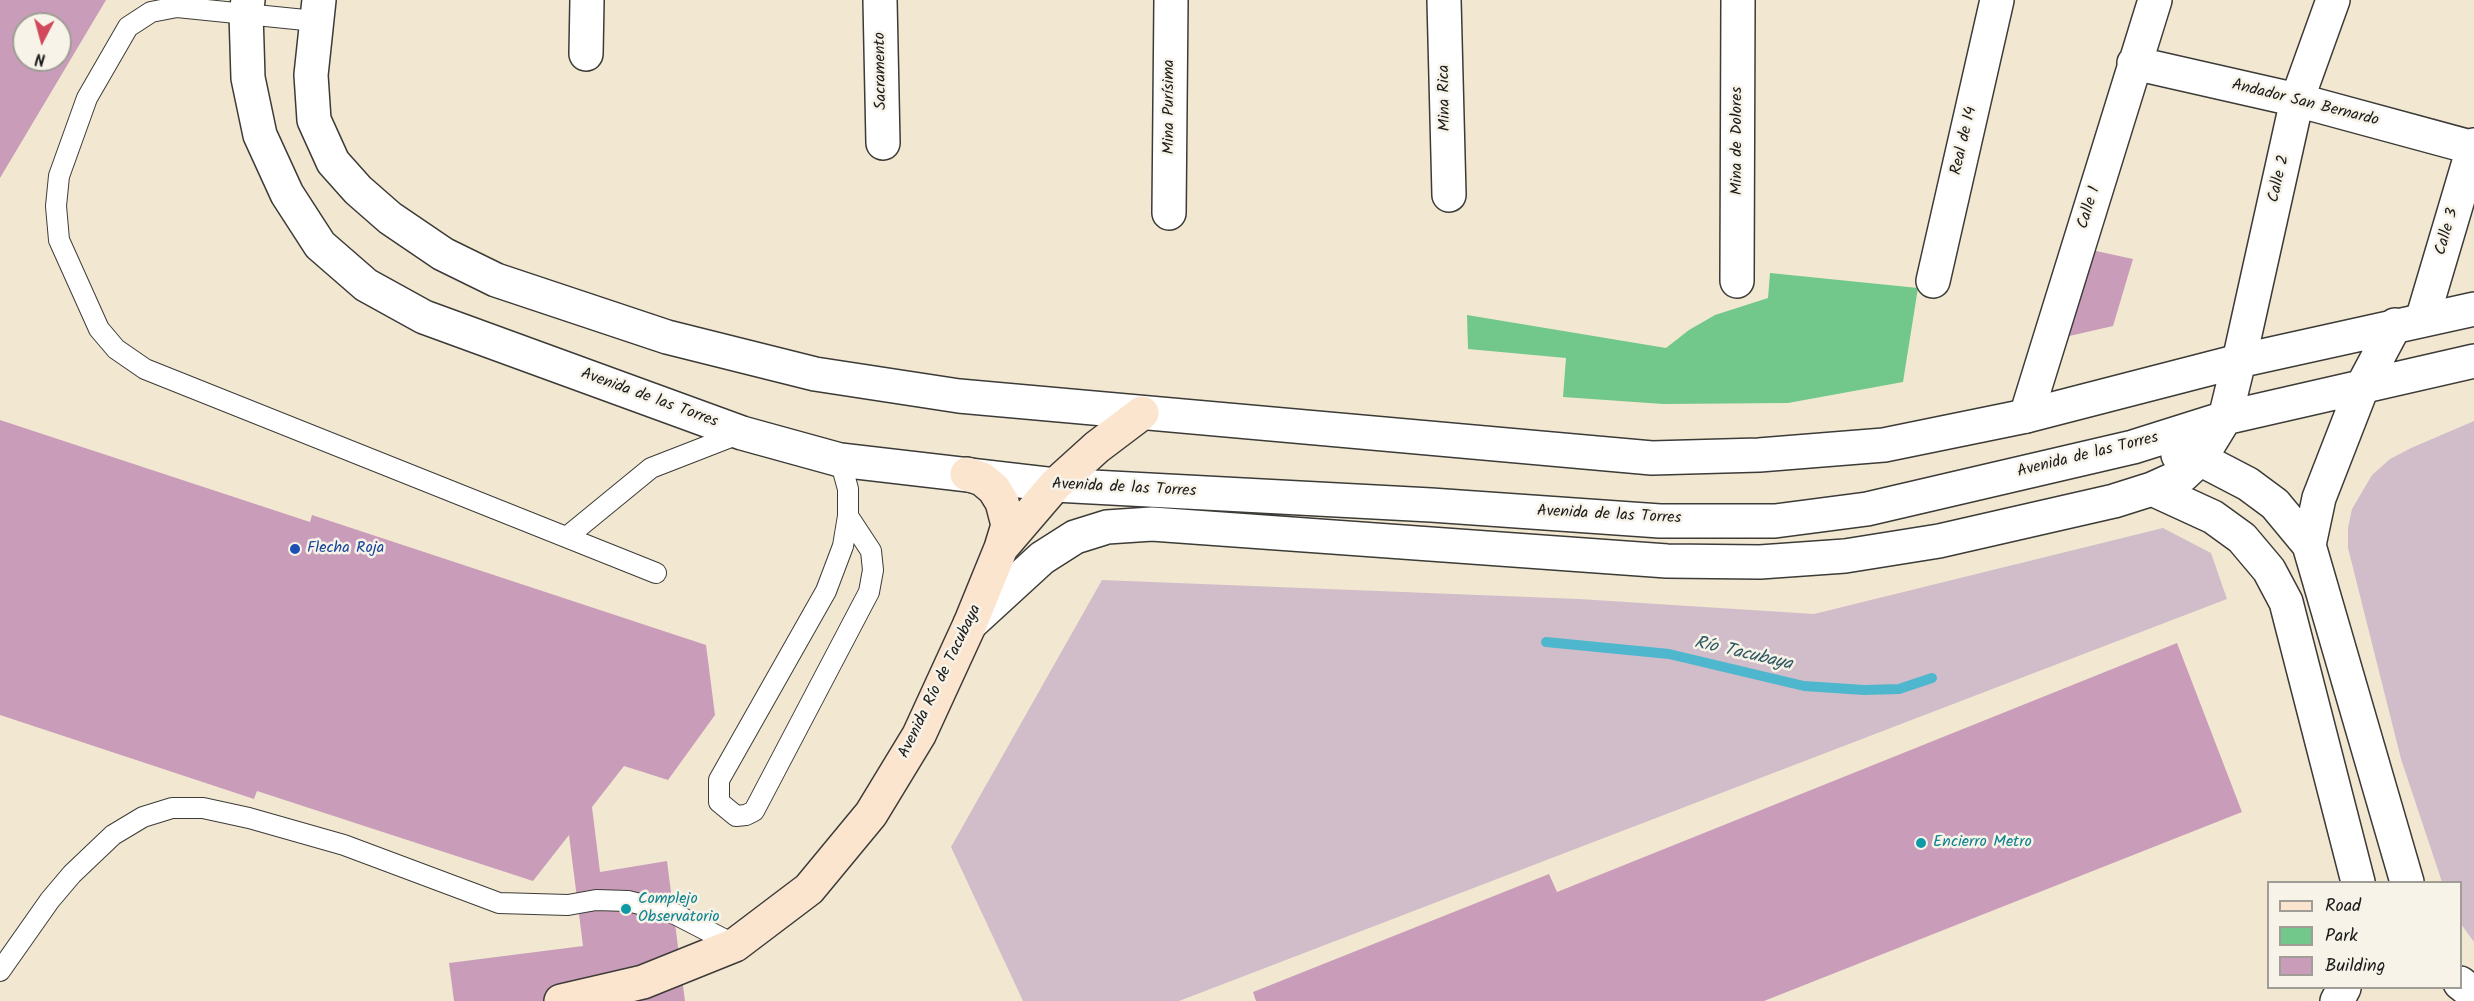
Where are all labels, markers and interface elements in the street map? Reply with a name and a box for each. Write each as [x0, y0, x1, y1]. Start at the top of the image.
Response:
north arrow [12, 12, 72, 72]
street label: Sacramento [872, 32, 892, 110]
text: N [34, 45, 47, 71]
street label: Mina Purísima [1160, 59, 1180, 155]
street label: Mina Rica [1436, 65, 1456, 131]
street label: Andador San Bernardo [2229, 76, 2381, 132]
street label: Mina de Dolores [1728, 87, 1748, 195]
street label: Real de 14 [1948, 105, 1982, 177]
street label: Calle 2 [2265, 154, 2295, 204]
street label: Calle 1 [2074, 184, 2106, 232]
street label: Calle 3 [2432, 206, 2464, 258]
street label: Avenida de las Torres [578, 365, 720, 433]
street label: Avenida de las Torres [2016, 429, 2160, 483]
street label: Avenida de las Torres [1051, 476, 1197, 502]
street label: Avenida de las Torres [1536, 503, 1682, 529]
place label: Flecha Roja [307, 539, 384, 559]
marker: Flecha Roja [288, 542, 302, 556]
street label: Avenida Río de Tacubaya [896, 602, 986, 762]
water label: Río Tacubaya [1692, 633, 1794, 677]
place label: Encierro Metro [1933, 833, 2032, 853]
marker: Encierro Metro [1914, 836, 1928, 850]
legend [2267, 881, 2462, 989]
place label: Complejo Observatorio [638, 890, 720, 928]
text: Road [2325, 892, 2361, 921]
marker: Complejo Observatorio [619, 902, 633, 916]
text: Park [2325, 922, 2358, 951]
text: Building [2325, 952, 2385, 981]

